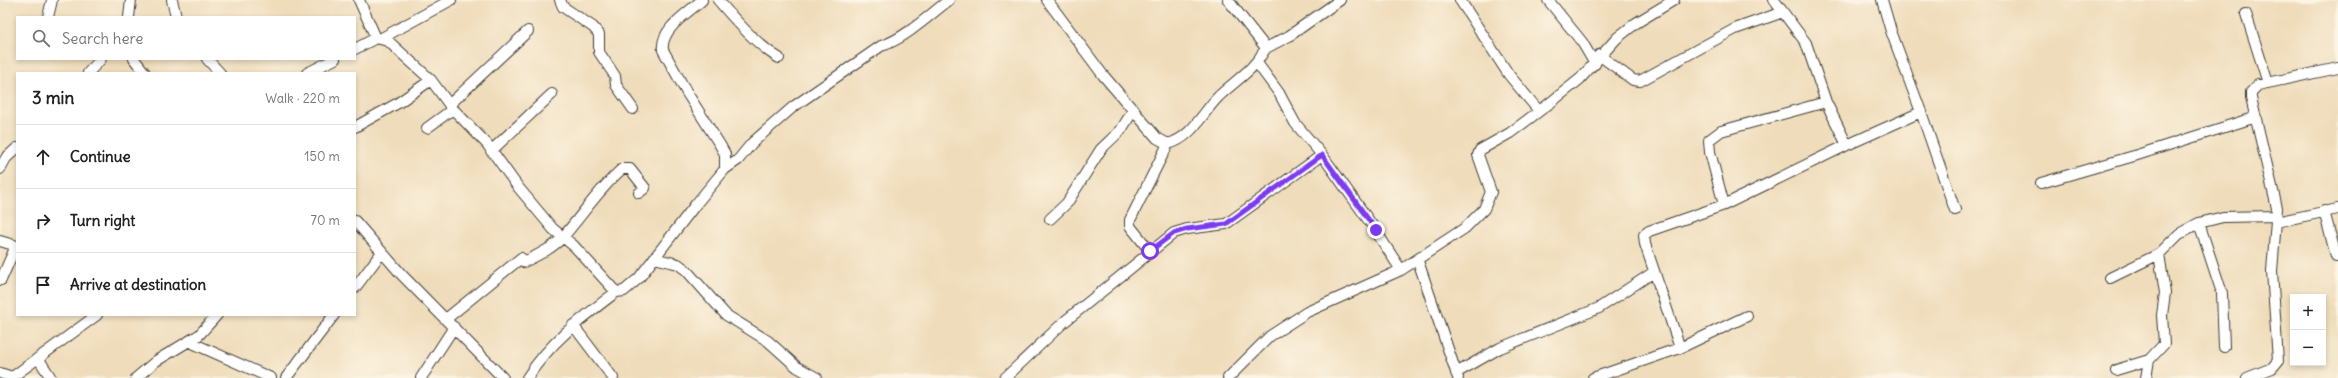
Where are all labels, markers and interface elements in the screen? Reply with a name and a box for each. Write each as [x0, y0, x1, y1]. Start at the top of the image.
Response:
search box [16, 16, 356, 60]
icon: search [30, 27, 52, 49]
text: Search here [62, 29, 143, 48]
text: 3 min [32, 87, 74, 109]
text: Walk · 220 m [265, 90, 340, 107]
icon: ahead [32, 146, 54, 168]
text: Continue [70, 147, 131, 166]
text: 150 m [304, 148, 340, 165]
icon: right [32, 210, 54, 232]
text: Turn right [70, 211, 135, 230]
text: 70 m [311, 212, 340, 229]
route end [1367, 221, 1385, 239]
route start [1141, 242, 1159, 260]
icon: arrive [32, 274, 54, 296]
text: Arrive at destination [70, 275, 206, 294]
map controls [2290, 294, 2326, 366]
button: + [2290, 294, 2326, 330]
button: − [2290, 330, 2326, 366]

